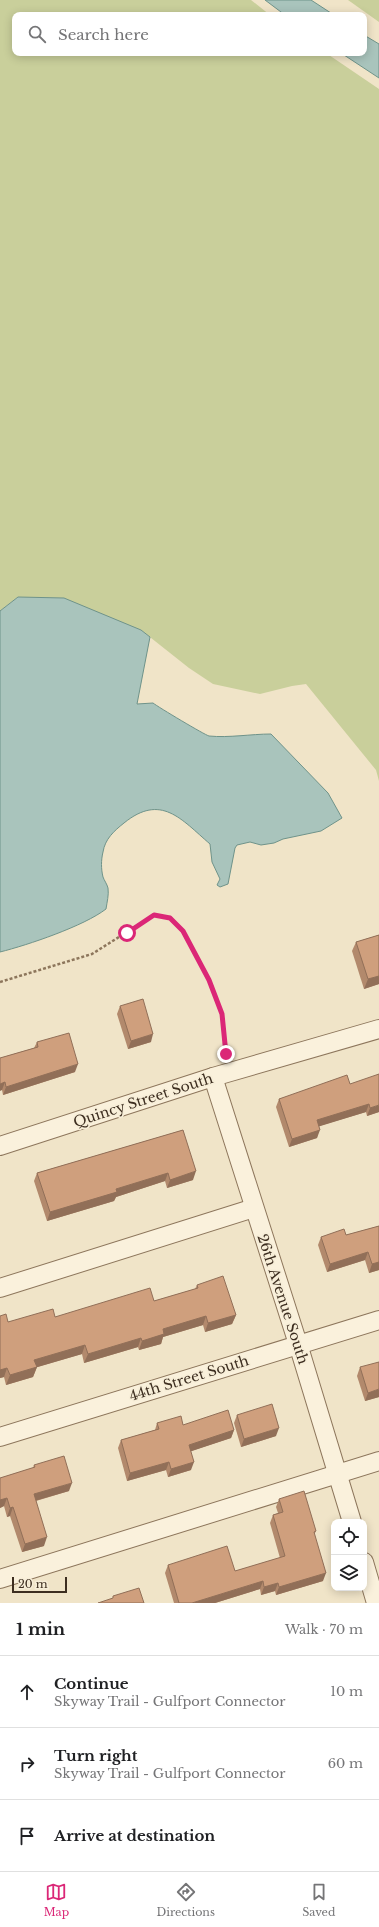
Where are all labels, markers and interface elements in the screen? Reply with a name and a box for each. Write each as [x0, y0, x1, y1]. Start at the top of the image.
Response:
search box [12, 12, 367, 56]
icon: search [26, 23, 48, 45]
text: Search here [58, 25, 149, 44]
route start [118, 924, 136, 942]
route end [217, 1045, 235, 1063]
street label: Quincy Street South [71, 1069, 215, 1131]
street label: 26th Avenue South [253, 1232, 313, 1367]
street label: 44th Street South [127, 1351, 251, 1405]
map controls [331, 1519, 367, 1591]
button: locate [331, 1519, 367, 1555]
button: layers [331, 1555, 367, 1591]
scale bar [12, 1575, 67, 1594]
text: 20 m [18, 1577, 48, 1591]
text: 1 min [16, 1619, 65, 1640]
text: Walk · 70 m [285, 1621, 363, 1638]
text: Continue [54, 1674, 129, 1693]
icon: ahead [16, 1681, 38, 1703]
text: 10 m [330, 1683, 363, 1700]
text: Skyway Trail - Gulfport Connector [54, 1693, 286, 1710]
text: Turn right [54, 1746, 137, 1765]
icon: right [16, 1753, 38, 1775]
text: 60 m [328, 1755, 363, 1772]
text: Skyway Trail - Gulfport Connector [54, 1765, 286, 1782]
icon: arrive [16, 1825, 38, 1847]
text: Arrive at destination [54, 1826, 215, 1845]
tab: Map [44, 1881, 69, 1919]
tab: Directions [156, 1881, 215, 1919]
tab: Saved [302, 1881, 335, 1919]

